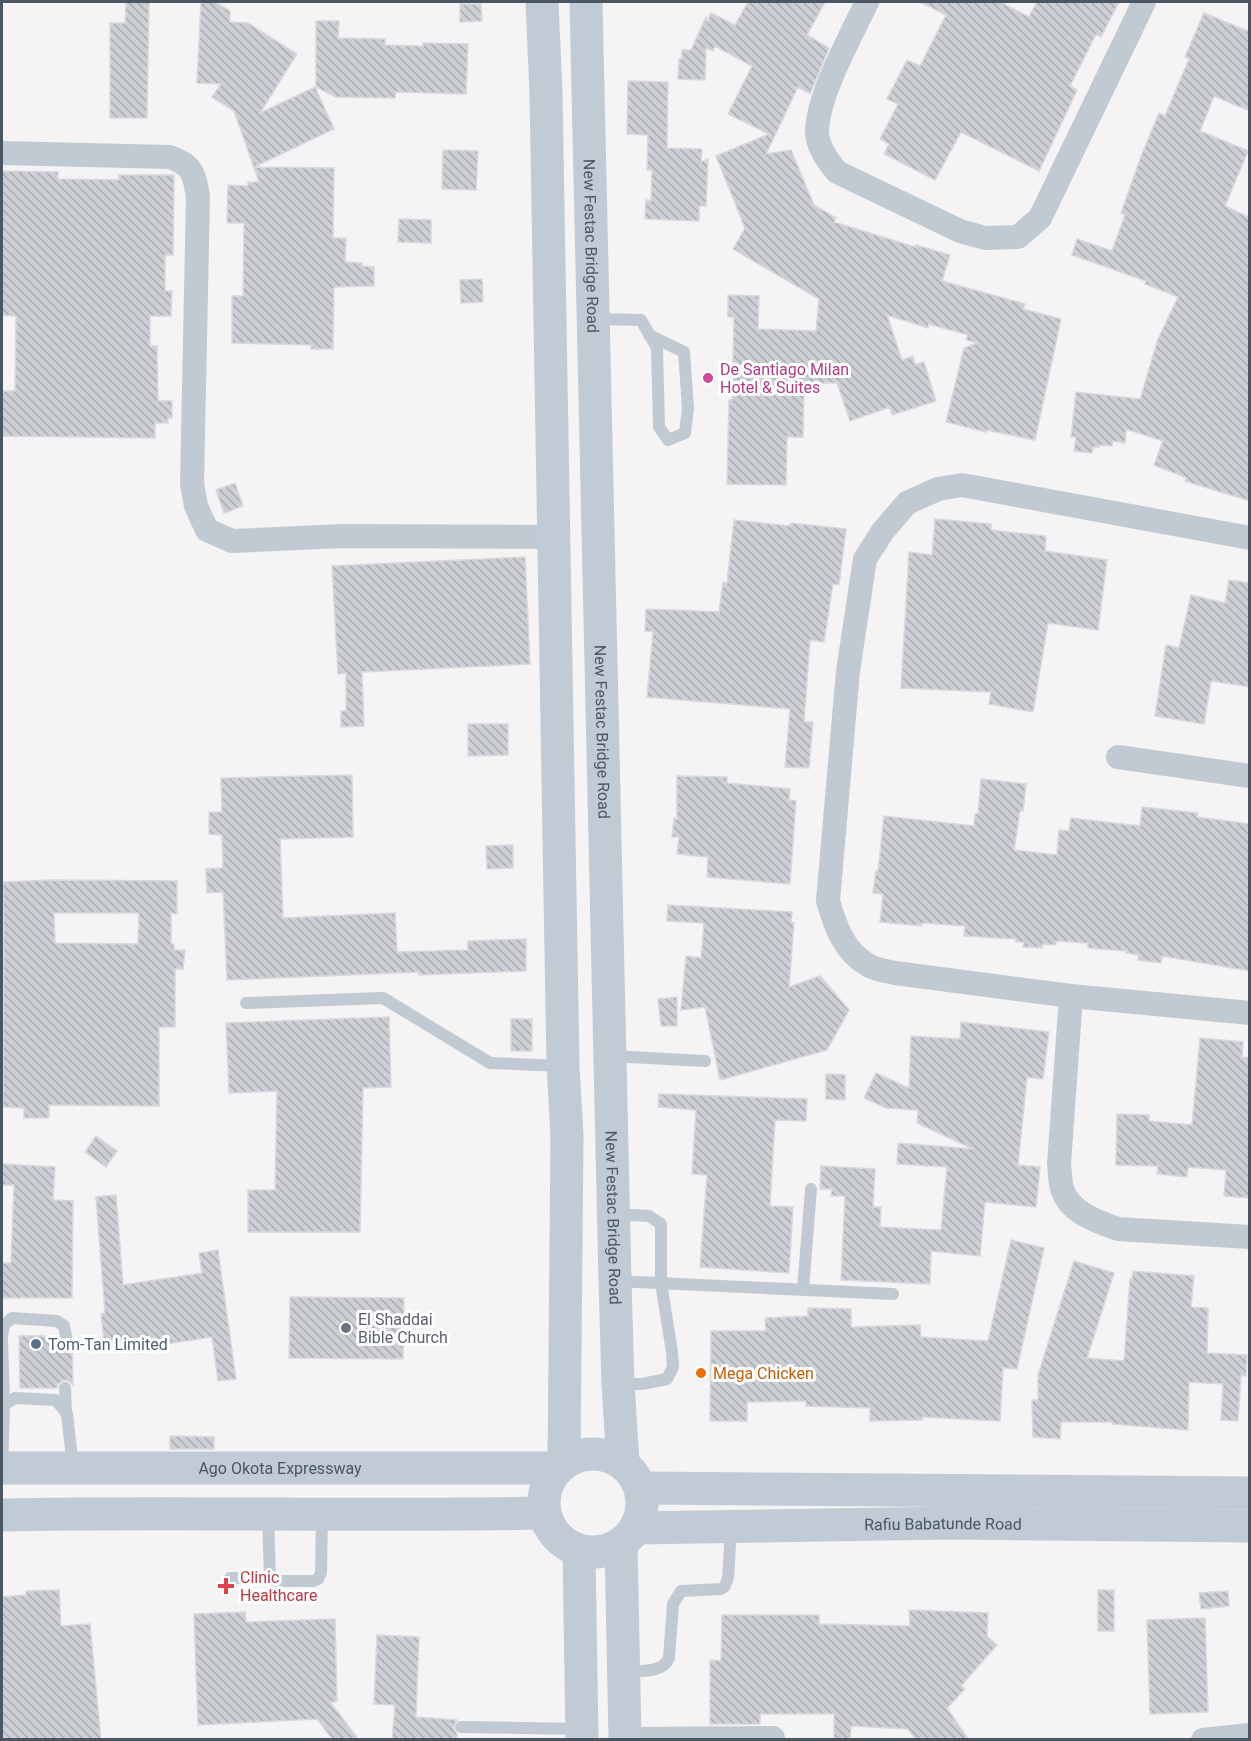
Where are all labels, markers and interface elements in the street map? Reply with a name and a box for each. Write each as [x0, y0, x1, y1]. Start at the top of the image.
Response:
street label: New Festac Bridge Road [580, 159, 603, 333]
place label: De Santiago Milan Hotel & Suites [720, 360, 849, 397]
marker: De Santiago Milan Hotel & Suites [701, 371, 715, 385]
street label: New Festac Bridge Road [591, 645, 614, 819]
street label: New Festac Bridge Road [602, 1130, 625, 1305]
place label: El Shaddai Bible Church [358, 1310, 448, 1347]
marker: El Shaddai Bible Church [339, 1321, 353, 1335]
place label: Tom-Tan Limited [48, 1335, 168, 1354]
marker: Tom-Tan Limited [29, 1337, 43, 1351]
place label: Mega Chicken [713, 1364, 814, 1383]
marker: Mega Chicken [694, 1366, 708, 1380]
street label: Ago Okota Expressway [198, 1459, 362, 1478]
street label: Rafiu Babatunde Road [864, 1513, 1022, 1534]
place label: Clinic Healthcare [240, 1568, 317, 1605]
marker: Clinic Healthcare [217, 1577, 235, 1595]

